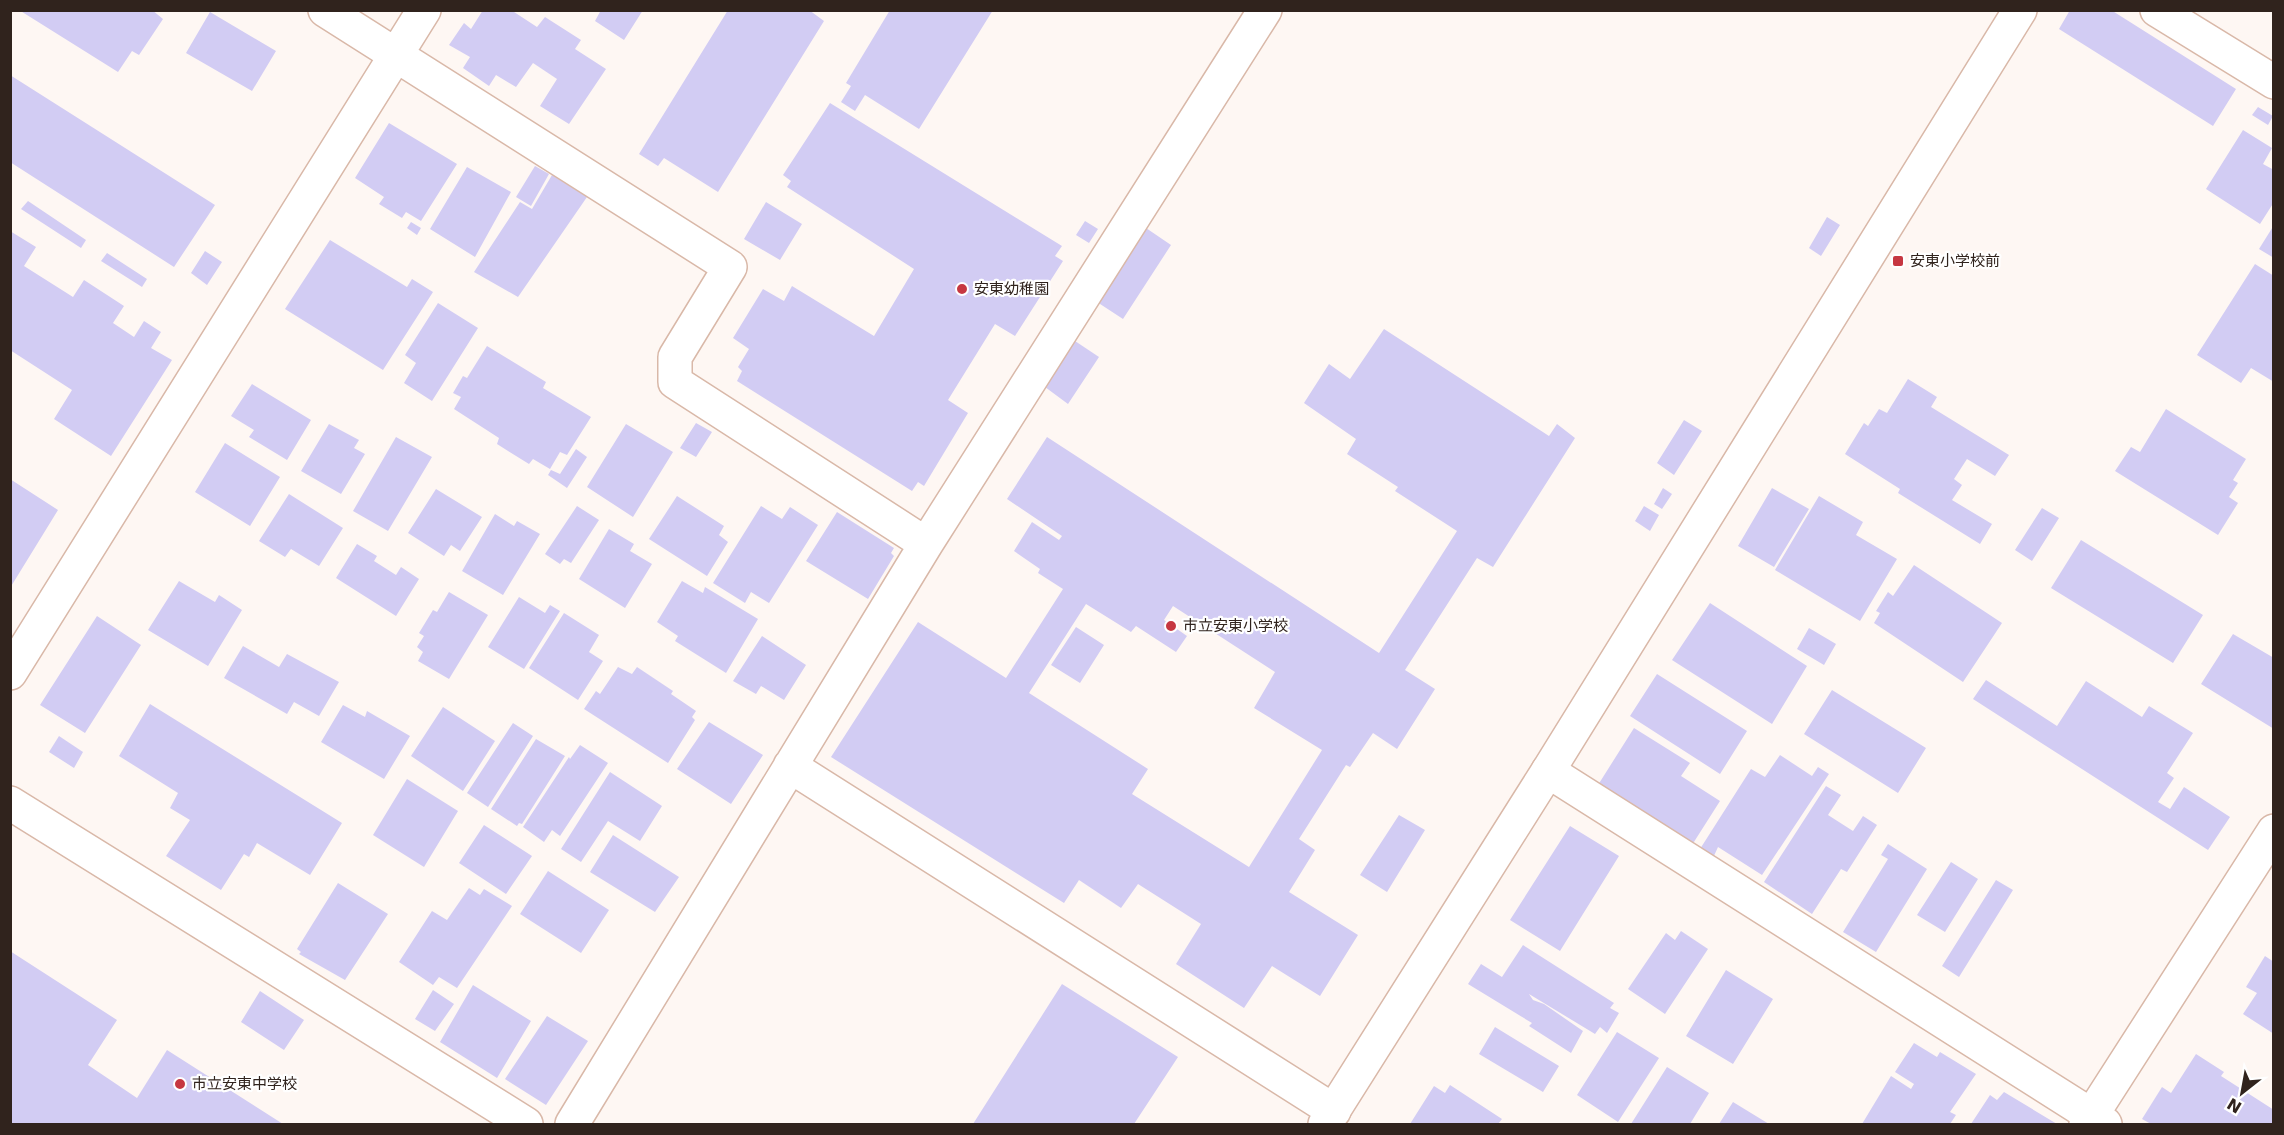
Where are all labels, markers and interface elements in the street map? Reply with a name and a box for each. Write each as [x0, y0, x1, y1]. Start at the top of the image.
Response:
place label: 安東小学校前 [1910, 252, 2000, 270]
marker: 安東小学校前 [1891, 254, 1905, 268]
place label: 安東幼稚園 [974, 280, 1049, 298]
marker: 安東幼稚園 [955, 282, 969, 296]
place label: 市立安東小学校 [1183, 617, 1288, 635]
marker: 市立安東小学校 [1164, 619, 1178, 633]
north arrow [2212, 1063, 2272, 1123]
place label: 市立安東中学校 [192, 1075, 297, 1093]
marker: 市立安東中学校 [173, 1077, 187, 1091]
text: N [2224, 1094, 2245, 1117]

